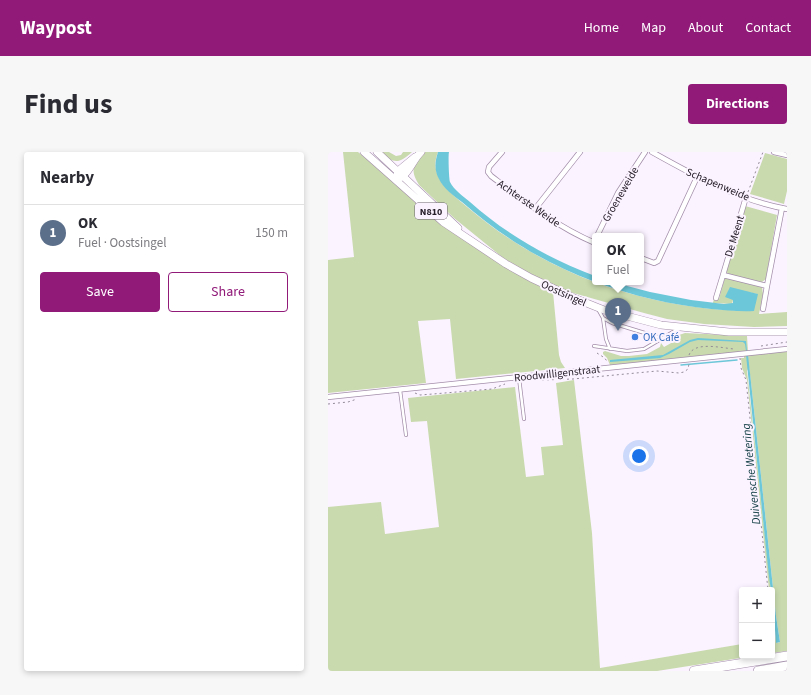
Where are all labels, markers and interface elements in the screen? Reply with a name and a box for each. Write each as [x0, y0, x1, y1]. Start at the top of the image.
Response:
text: Waypost [20, 15, 92, 42]
text: Home [584, 18, 619, 38]
text: Map [641, 18, 666, 38]
text: About [688, 18, 723, 38]
text: Contact [745, 18, 791, 38]
text: Find us [24, 84, 112, 124]
button: Directions [688, 84, 787, 124]
street label: Groeneweide [599, 164, 642, 224]
street label: Schapenweide [684, 164, 752, 205]
text: Nearby [40, 166, 94, 190]
street label: Achterste Weide [494, 176, 564, 231]
road number: N810 [415, 203, 447, 219]
text: OK [78, 213, 97, 234]
street label: De Meent [721, 213, 748, 259]
text: 1 [50, 224, 56, 242]
text: 150 m [255, 224, 288, 242]
popup [592, 233, 644, 285]
text: Fuel · Oostsingel [78, 234, 166, 252]
text: OK [606, 240, 626, 261]
text: Fuel [606, 261, 630, 279]
button: Save [40, 272, 160, 312]
button: Share [168, 272, 288, 312]
street label: Oostsingel [539, 277, 589, 310]
pin: 1 [605, 298, 631, 331]
place label: OK Café [643, 330, 680, 345]
marker: OK Café [630, 332, 640, 342]
street label: Roodwilligenstraat [513, 361, 601, 385]
water label: Duivensche Wetering [738, 422, 765, 525]
your location [629, 446, 649, 466]
map controls [739, 587, 775, 659]
button: + [739, 587, 775, 623]
button: − [739, 623, 775, 659]

